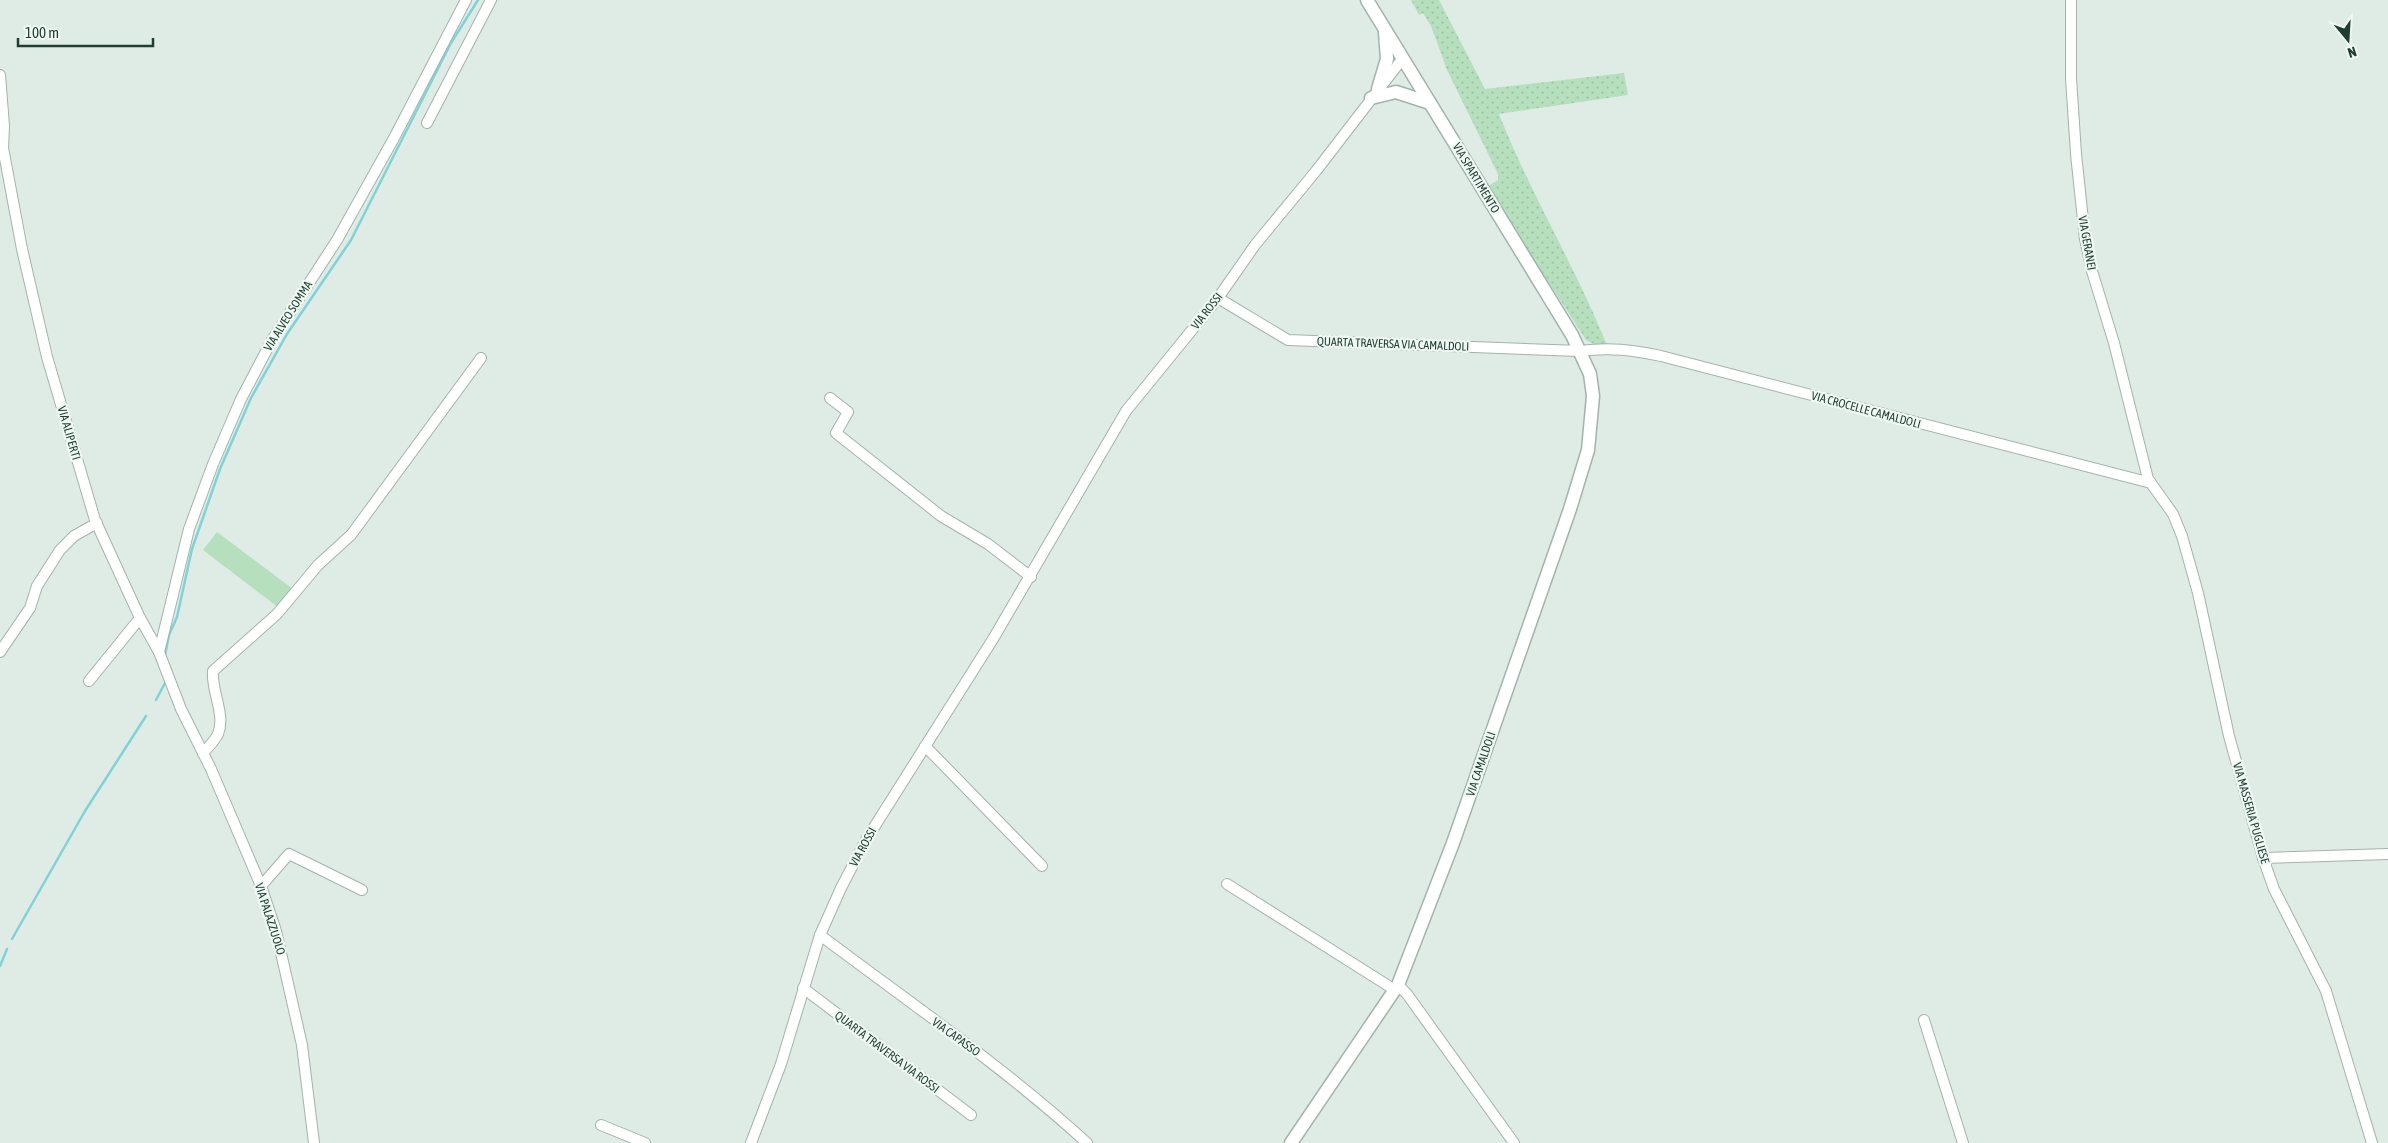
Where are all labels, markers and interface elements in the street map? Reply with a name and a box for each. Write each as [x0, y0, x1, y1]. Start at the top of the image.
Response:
scale bar [18, 15, 152, 47]
north arrow [2323, 15, 2373, 65]
text: 100 m [25, 24, 59, 41]
text: N [2346, 43, 2358, 61]
street label: VIA SPARTIMENTO [1450, 140, 1502, 216]
street label: VIA GERANEI [2075, 215, 2099, 271]
street label: VIA ALVEO SOMMA [261, 278, 315, 354]
street label: VIA ROSSI [1188, 290, 1226, 332]
street label: QUARTA TRAVERSA VIA CAMALDOLI [1317, 334, 1469, 354]
street label: VIA CROCELLE CAMALDOLI [1810, 389, 1922, 431]
street label: VIA ALIPERTI [55, 404, 83, 462]
street label: VIA CAMALDOLI [1463, 730, 1499, 798]
street label: VIA MASSERIA PUGLIESE [2230, 761, 2272, 865]
street label: VIA ROSSI [847, 825, 879, 869]
street label: VIA PALAZZUOLO [252, 881, 288, 957]
street label: QUARTA TRAVERSA VIA ROSSI [832, 1008, 942, 1096]
street label: VIA CAPASSO [929, 1015, 983, 1059]

